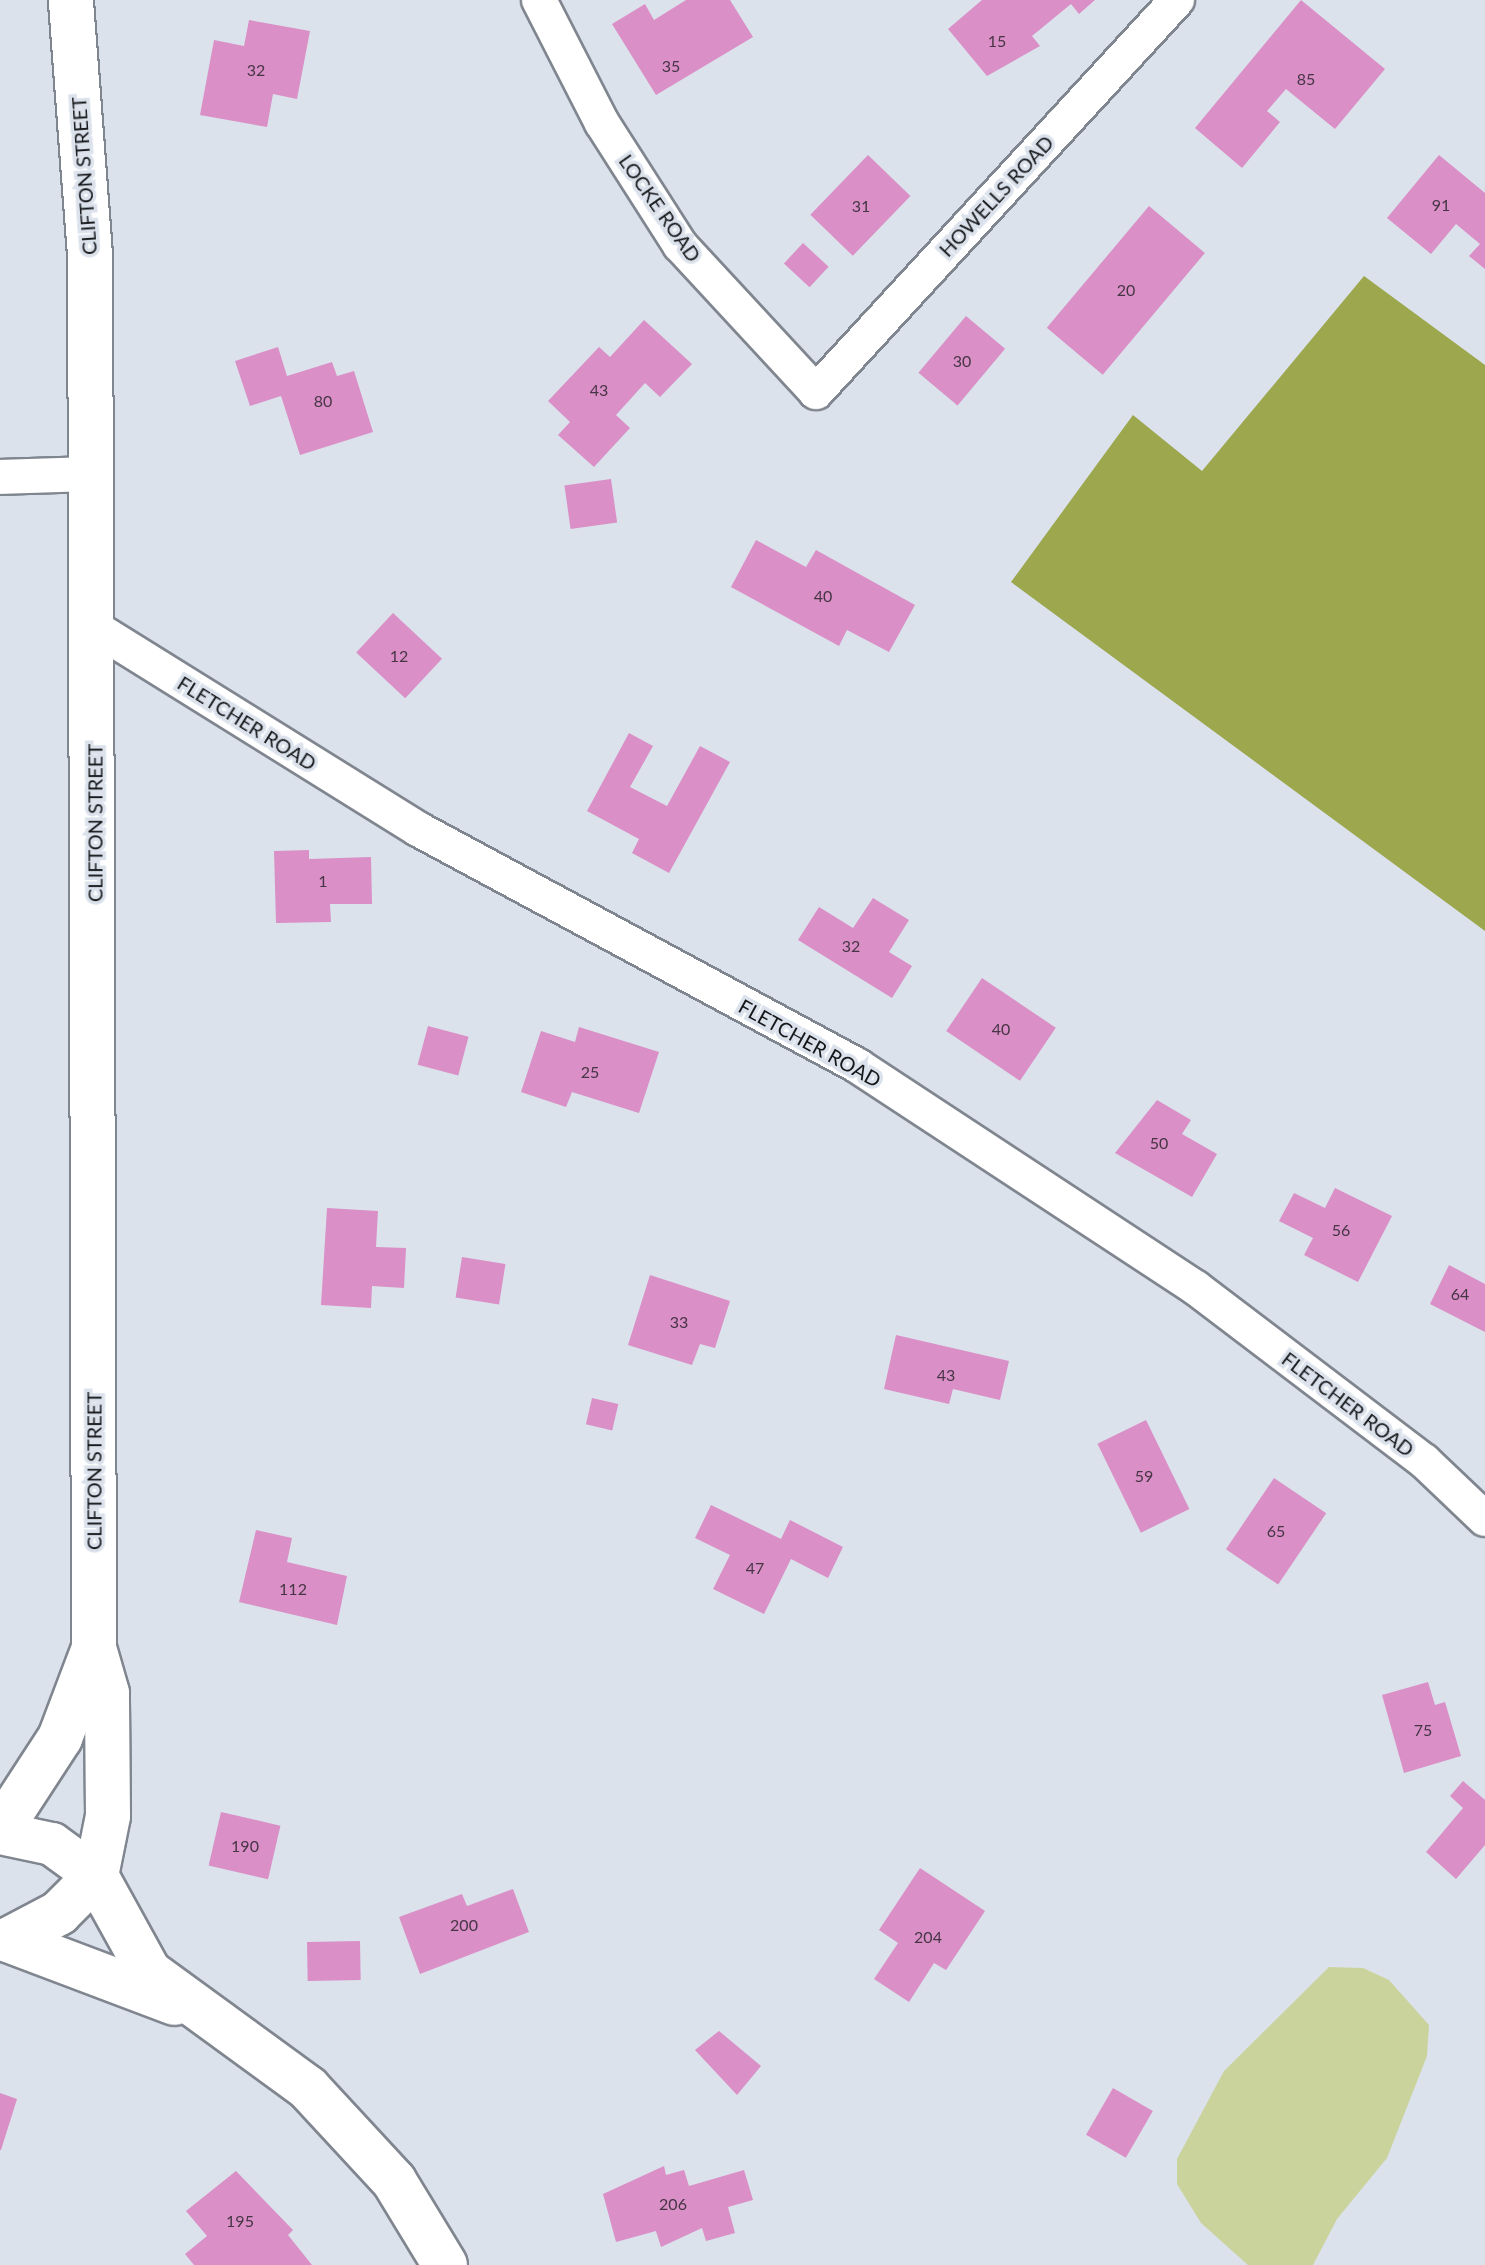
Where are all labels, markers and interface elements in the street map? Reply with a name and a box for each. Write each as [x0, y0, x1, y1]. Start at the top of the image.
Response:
house number: 15 [988, 31, 1006, 51]
house number: 35 [662, 56, 680, 76]
house number: 32 [247, 60, 265, 80]
house number: 85 [1297, 69, 1315, 89]
street label: CLIFTON STREET [67, 96, 101, 256]
street label: HOWELLS ROAD [934, 131, 1058, 261]
street label: LOCKE ROAD [614, 150, 706, 266]
house number: 91 [1432, 195, 1450, 215]
house number: 31 [852, 196, 870, 216]
house number: 20 [1117, 280, 1135, 300]
house number: 30 [953, 351, 971, 371]
house number: 43 [590, 380, 608, 400]
house number: 80 [314, 391, 332, 411]
house number: 40 [814, 586, 832, 606]
house number: 12 [390, 646, 408, 666]
street label: FLETCHER ROAD [173, 671, 321, 775]
street label: CLIFTON STREET [83, 744, 107, 902]
house number: 1 [318, 871, 328, 891]
house number: 32 [842, 936, 860, 956]
street label: FLETCHER ROAD [735, 994, 885, 1092]
house number: 40 [992, 1019, 1010, 1039]
house number: 25 [581, 1062, 599, 1082]
house number: 50 [1150, 1133, 1168, 1153]
house number: 56 [1332, 1220, 1350, 1240]
house number: 64 [1451, 1284, 1469, 1304]
house number: 33 [670, 1312, 688, 1332]
street label: FLETCHER ROAD [1277, 1347, 1419, 1461]
house number: 43 [937, 1365, 955, 1385]
street label: CLIFTON STREET [82, 1392, 106, 1550]
house number: 59 [1135, 1466, 1153, 1486]
house number: 65 [1267, 1521, 1285, 1541]
house number: 47 [746, 1558, 764, 1578]
house number: 112 [279, 1579, 307, 1599]
house number: 75 [1414, 1720, 1432, 1740]
house number: 190 [231, 1836, 259, 1856]
house number: 200 [450, 1915, 478, 1935]
house number: 204 [914, 1927, 942, 1947]
house number: 206 [659, 2194, 687, 2214]
house number: 195 [226, 2211, 254, 2231]

